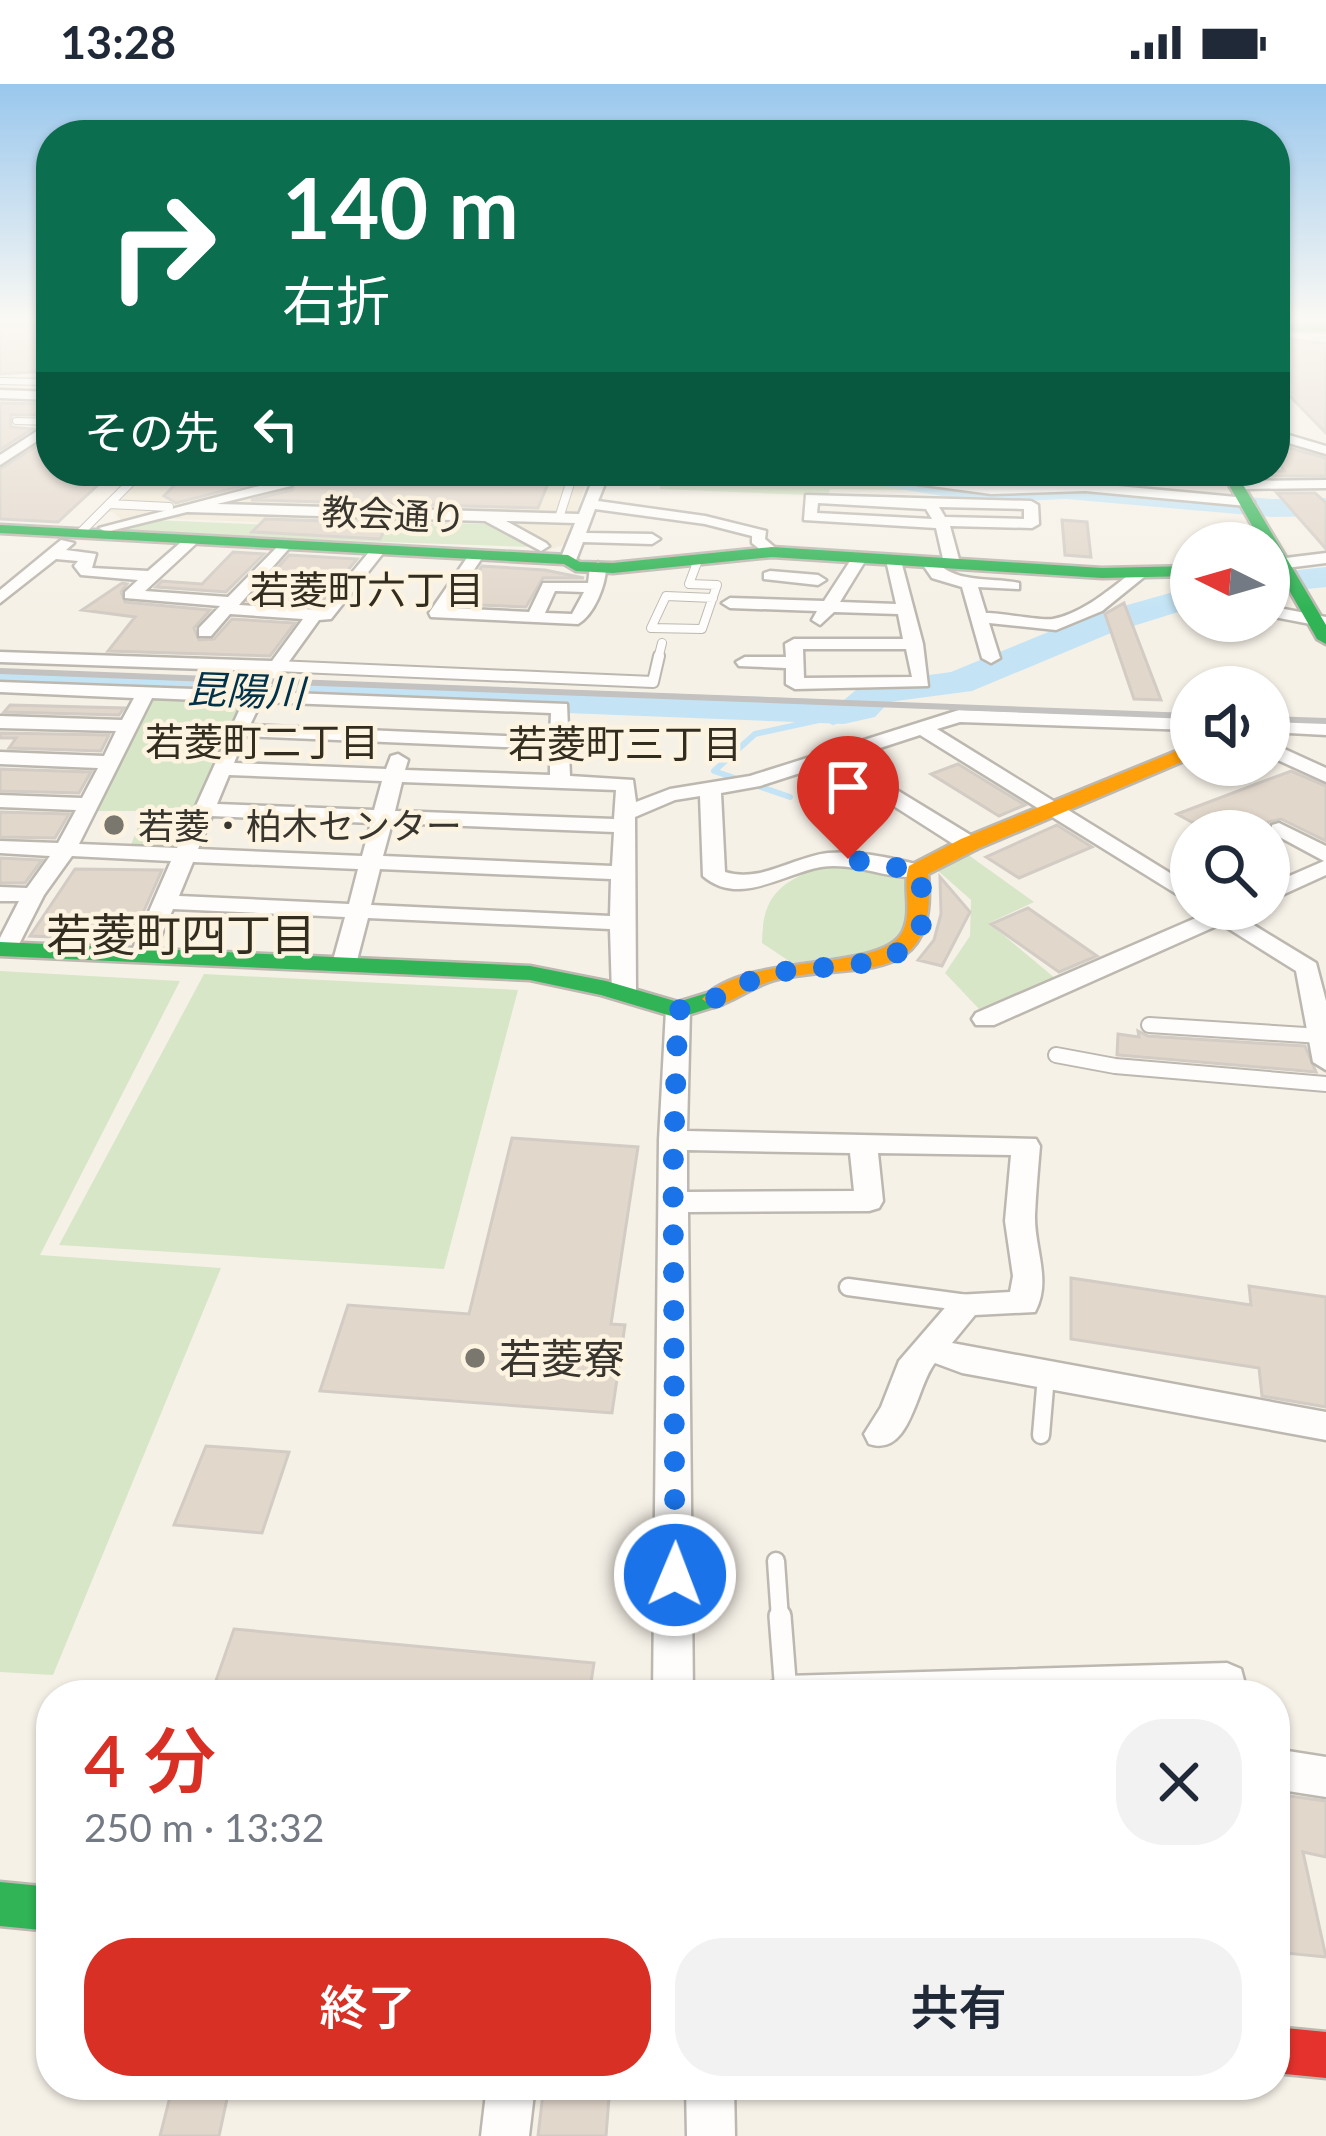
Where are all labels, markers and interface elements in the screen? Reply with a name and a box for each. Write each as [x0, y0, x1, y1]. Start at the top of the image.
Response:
text: 13:28 [60, 15, 176, 69]
text: 140 m [282, 156, 519, 257]
icon: right [84, 168, 240, 324]
text: 右折 [282, 268, 390, 333]
icon: left [243, 396, 309, 462]
text: その先 [84, 405, 219, 459]
street label: 教会通り [321, 488, 467, 540]
north arrow [1170, 522, 1290, 642]
map controls [1170, 522, 1290, 930]
district label: 若菱町六丁目 [250, 566, 484, 612]
water label: 昆陽川 [187, 665, 309, 715]
button: sound [1170, 666, 1290, 786]
district label: 若菱町二丁目 [145, 718, 379, 764]
district label: 若菱町三丁目 [508, 720, 742, 766]
pin [797, 736, 899, 859]
icon: arrive [815, 754, 881, 820]
place label: 若菱・柏木センター [138, 803, 462, 847]
button: search [1170, 810, 1290, 930]
marker: 若菱・柏木センター [101, 812, 127, 838]
district label: 若菱町四丁目 [46, 907, 316, 961]
place label: 若菱寮 [499, 1333, 625, 1383]
marker: 若菱寮 [462, 1345, 488, 1371]
position arrow [612, 1512, 738, 1638]
text: 4 分 [84, 1716, 216, 1802]
button: close [1116, 1719, 1242, 1845]
text: 250 m · 13:32 [84, 1804, 324, 1850]
button: 終了 [84, 1938, 651, 2076]
button: 共有 [675, 1938, 1242, 2076]

